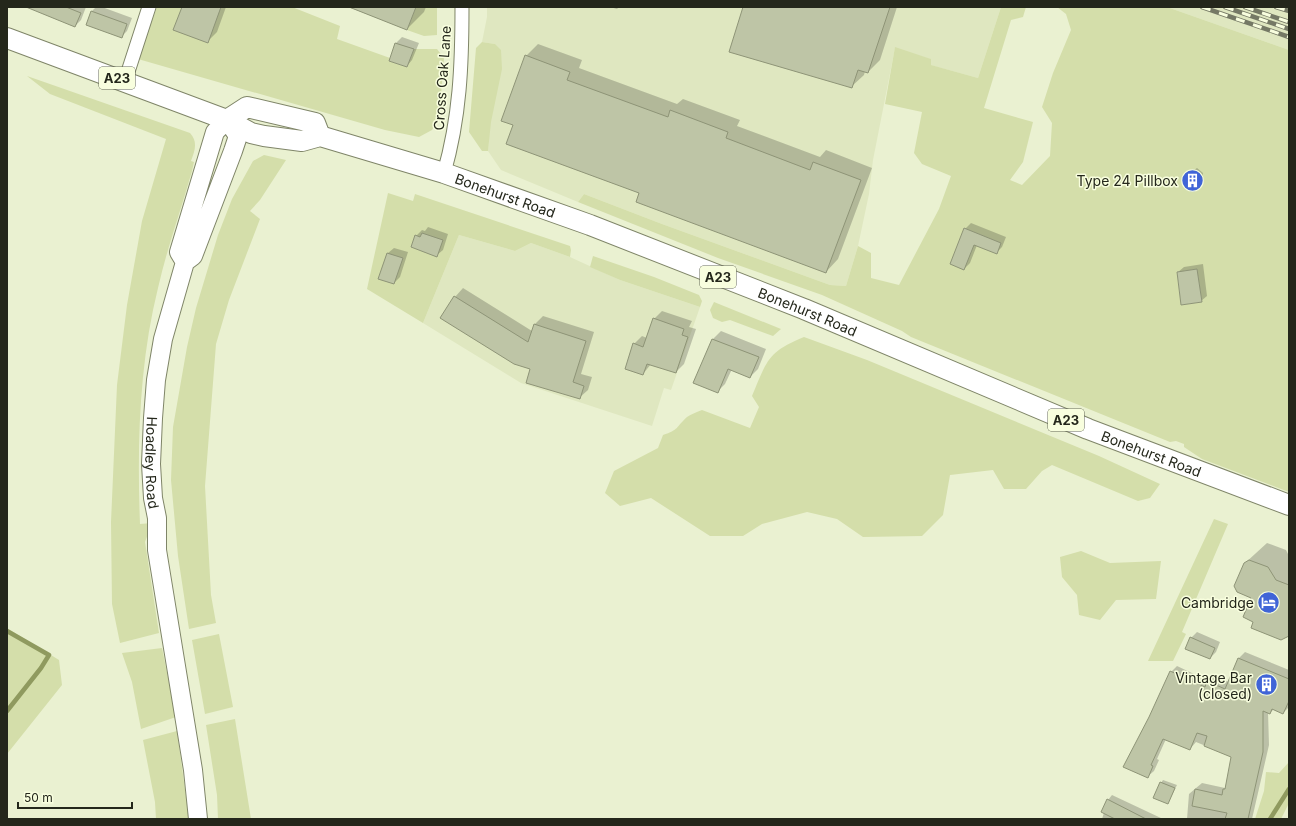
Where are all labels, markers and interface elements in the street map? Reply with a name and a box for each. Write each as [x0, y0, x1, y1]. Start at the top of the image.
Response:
street label: Cross Oak Lane [430, 25, 454, 131]
road number: A23 [99, 67, 135, 89]
building icon: Type 24 Pillbox [1180, 167, 1206, 193]
street label: Bonehurst Road [453, 169, 558, 221]
place label: Type 24 Pillbox [1077, 172, 1178, 189]
road number: A23 [700, 266, 736, 288]
street label: Bonehurst Road [756, 283, 860, 339]
road number: A23 [1048, 409, 1084, 431]
street label: Hoadley Road [142, 416, 163, 510]
street label: Bonehurst Road [1099, 426, 1204, 480]
hotel icon: Cambridge [1256, 589, 1282, 615]
place label: Cambridge [1181, 594, 1254, 611]
place label: Vintage Bar (closed) [1175, 669, 1252, 702]
building icon: Vintage Bar (closed) [1254, 672, 1280, 698]
scale bar [18, 784, 132, 810]
text: 50 m [24, 790, 53, 805]

